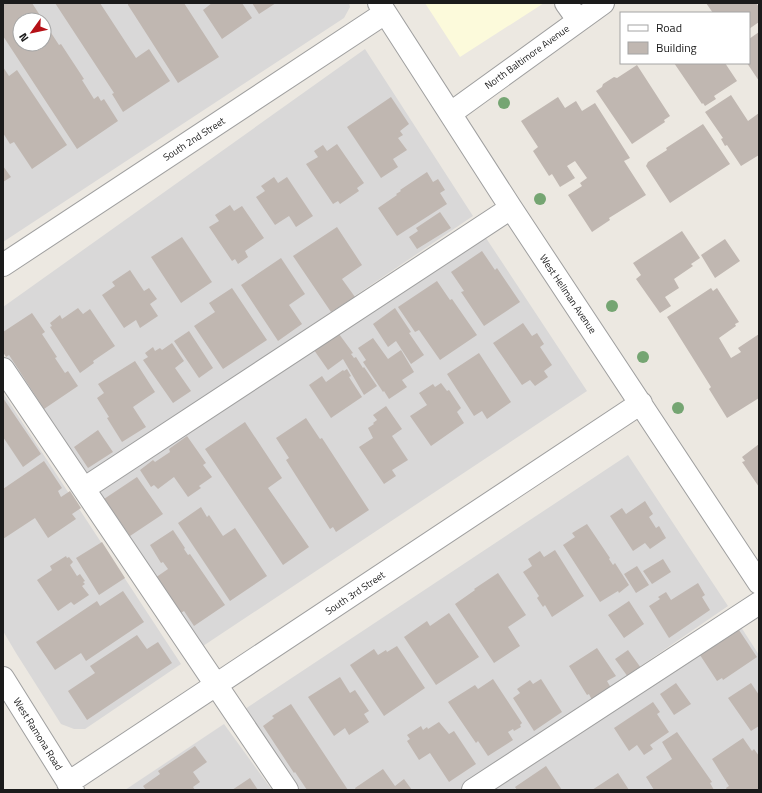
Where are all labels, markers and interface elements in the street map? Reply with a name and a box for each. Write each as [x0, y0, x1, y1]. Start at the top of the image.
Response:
north arrow [12, 12, 52, 52]
legend [620, 12, 750, 64]
text: Road [656, 18, 682, 37]
street label: North Baltimore Avenue [482, 21, 572, 93]
text: N [15, 30, 32, 45]
text: Building [656, 38, 697, 57]
street label: South 2nd Street [160, 113, 228, 165]
street label: West Hellman Avenue [536, 251, 600, 337]
street label: South 3rd Street [322, 567, 388, 619]
street label: West Ramona Road [10, 695, 66, 773]

